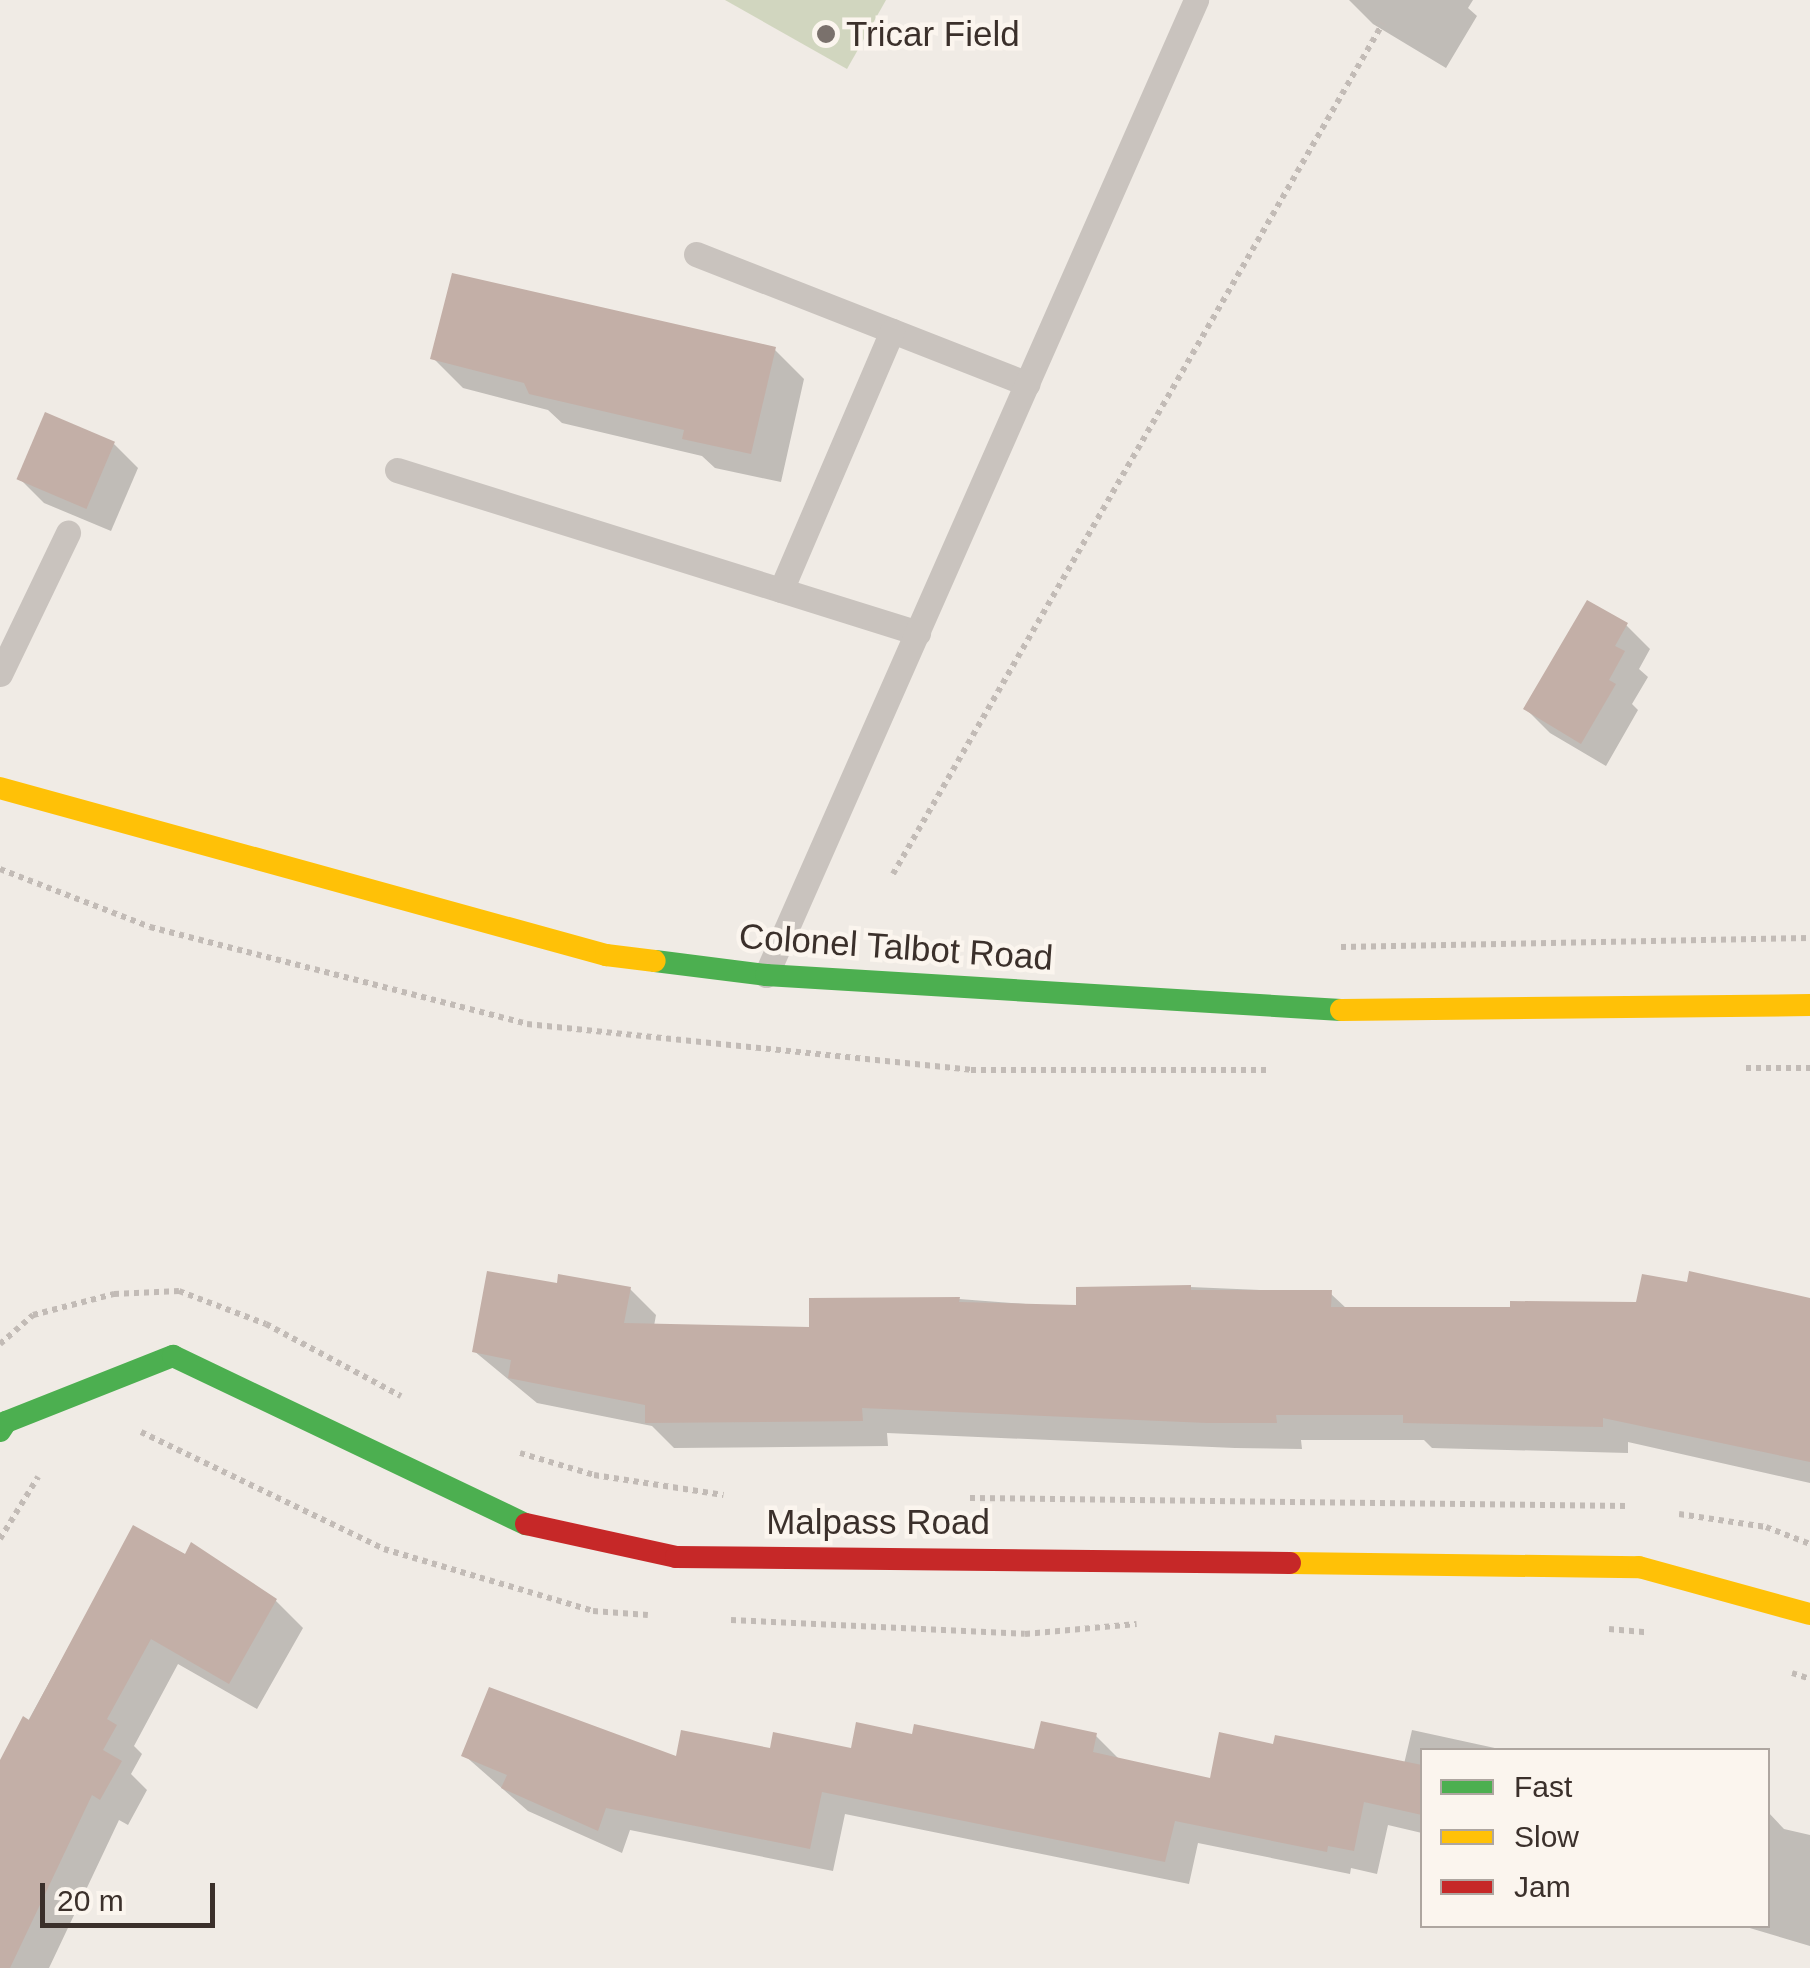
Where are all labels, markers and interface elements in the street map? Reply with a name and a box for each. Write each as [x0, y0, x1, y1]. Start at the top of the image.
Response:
place label: Tricar Field [846, 13, 1020, 55]
marker: Tricar Field [815, 23, 837, 45]
street label: Colonel Talbot Road [737, 915, 1055, 979]
street label: Malpass Road [766, 1501, 990, 1543]
legend [1420, 1748, 1770, 1928]
text: Fast [1514, 1770, 1572, 1803]
text: Slow [1514, 1820, 1579, 1853]
scale bar [45, 1863, 220, 1925]
text: Jam [1514, 1870, 1571, 1903]
text: 20 m [57, 1884, 124, 1917]

